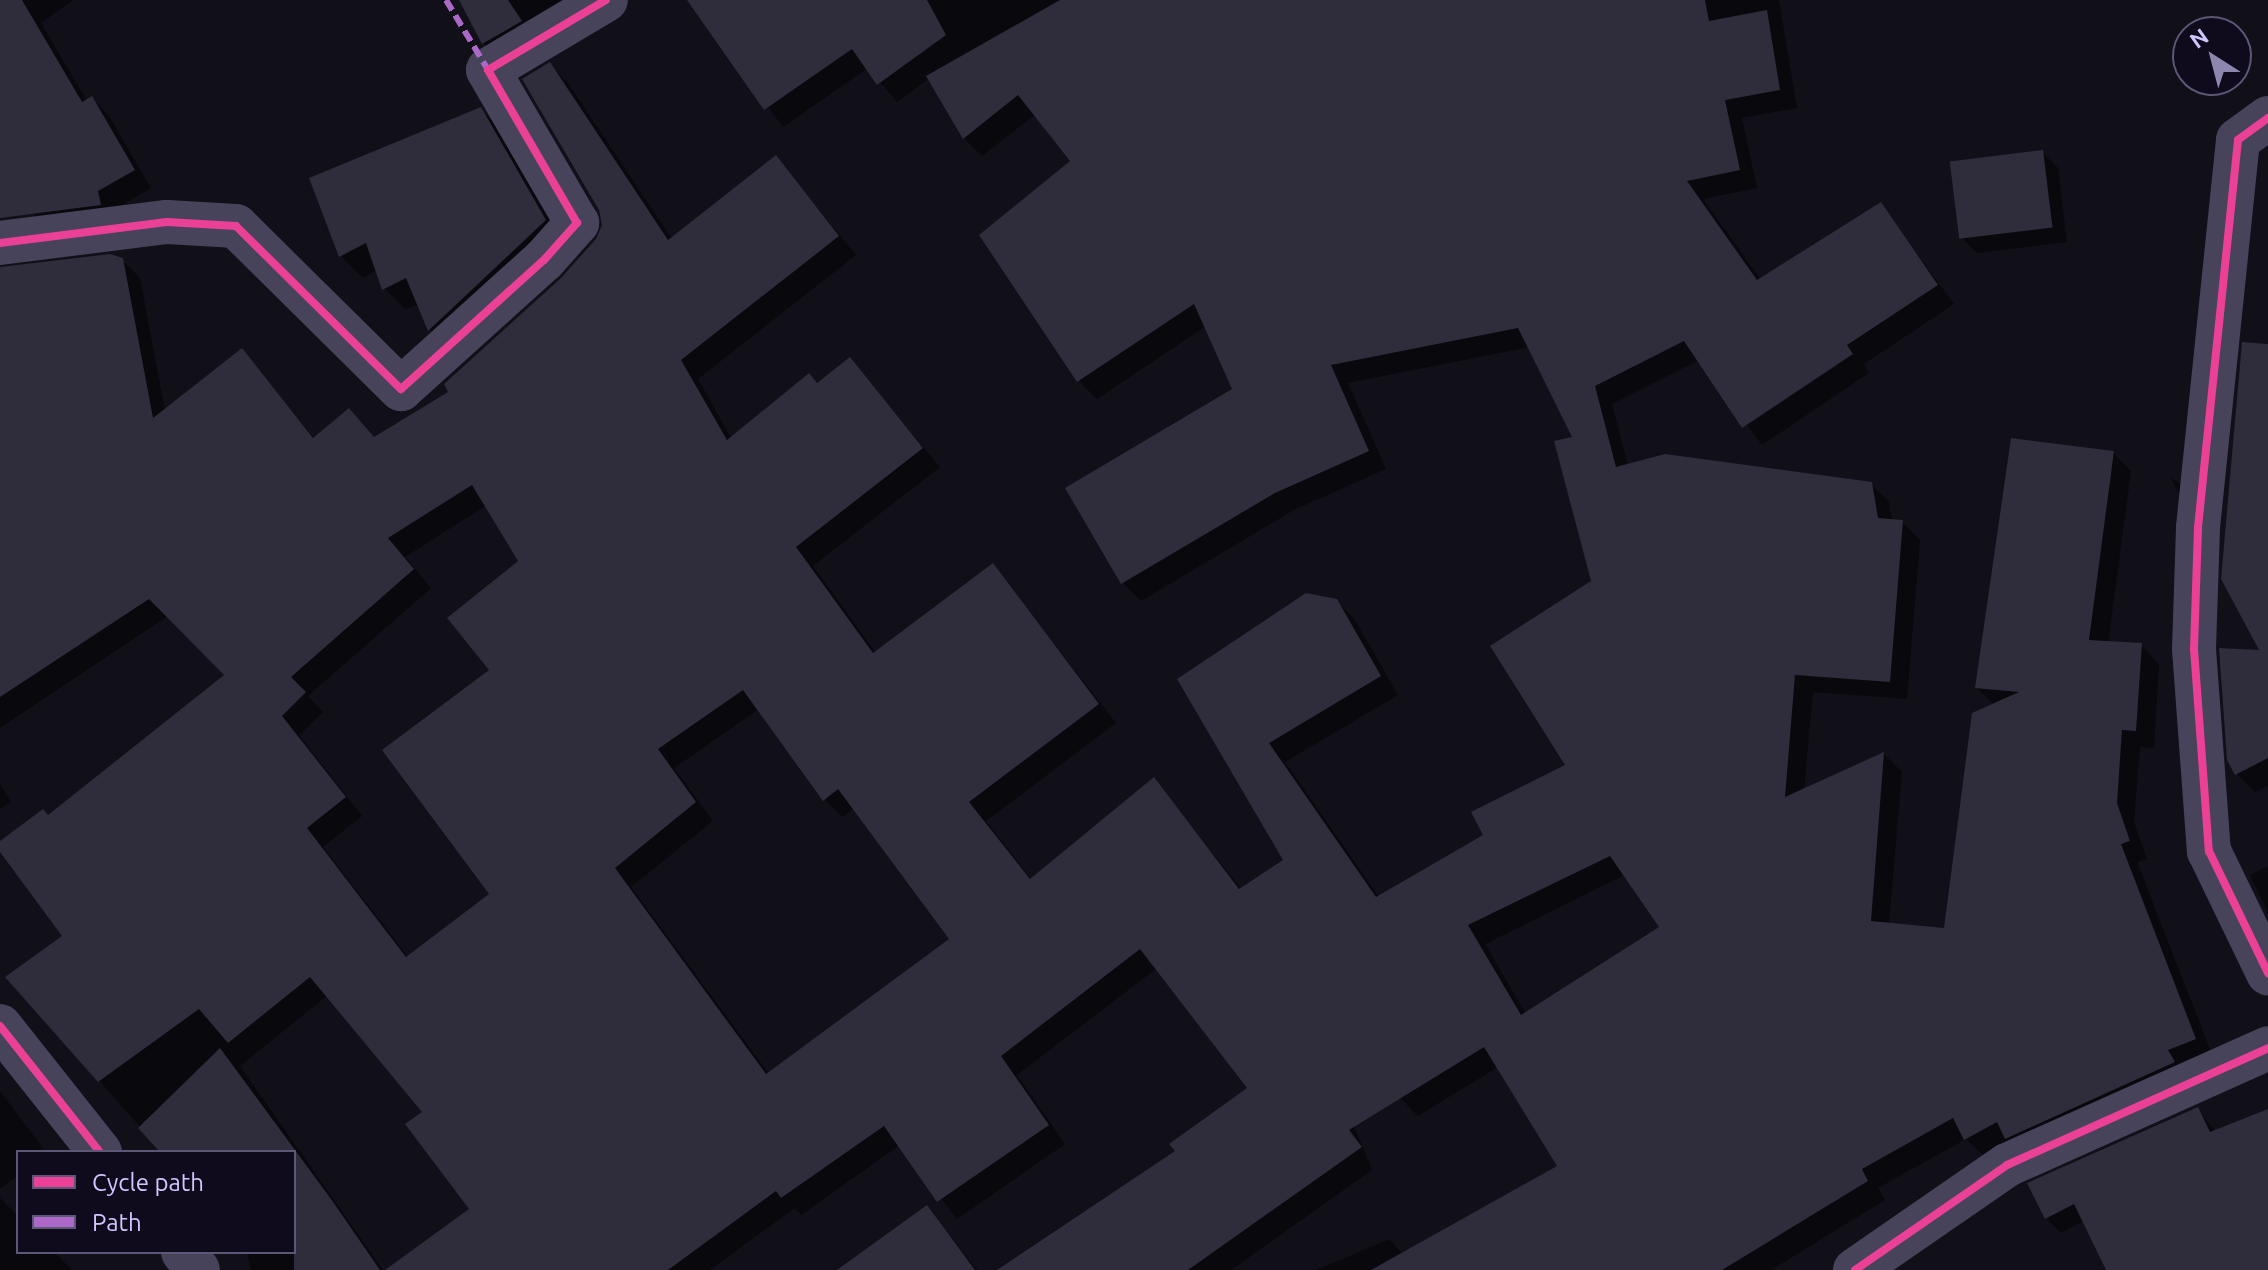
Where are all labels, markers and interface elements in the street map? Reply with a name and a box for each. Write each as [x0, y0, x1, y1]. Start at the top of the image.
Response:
north arrow [2172, 16, 2252, 96]
text: N [2185, 23, 2213, 53]
legend [16, 1150, 296, 1254]
text: Cycle path [92, 1169, 204, 1196]
text: Path [92, 1209, 142, 1236]

